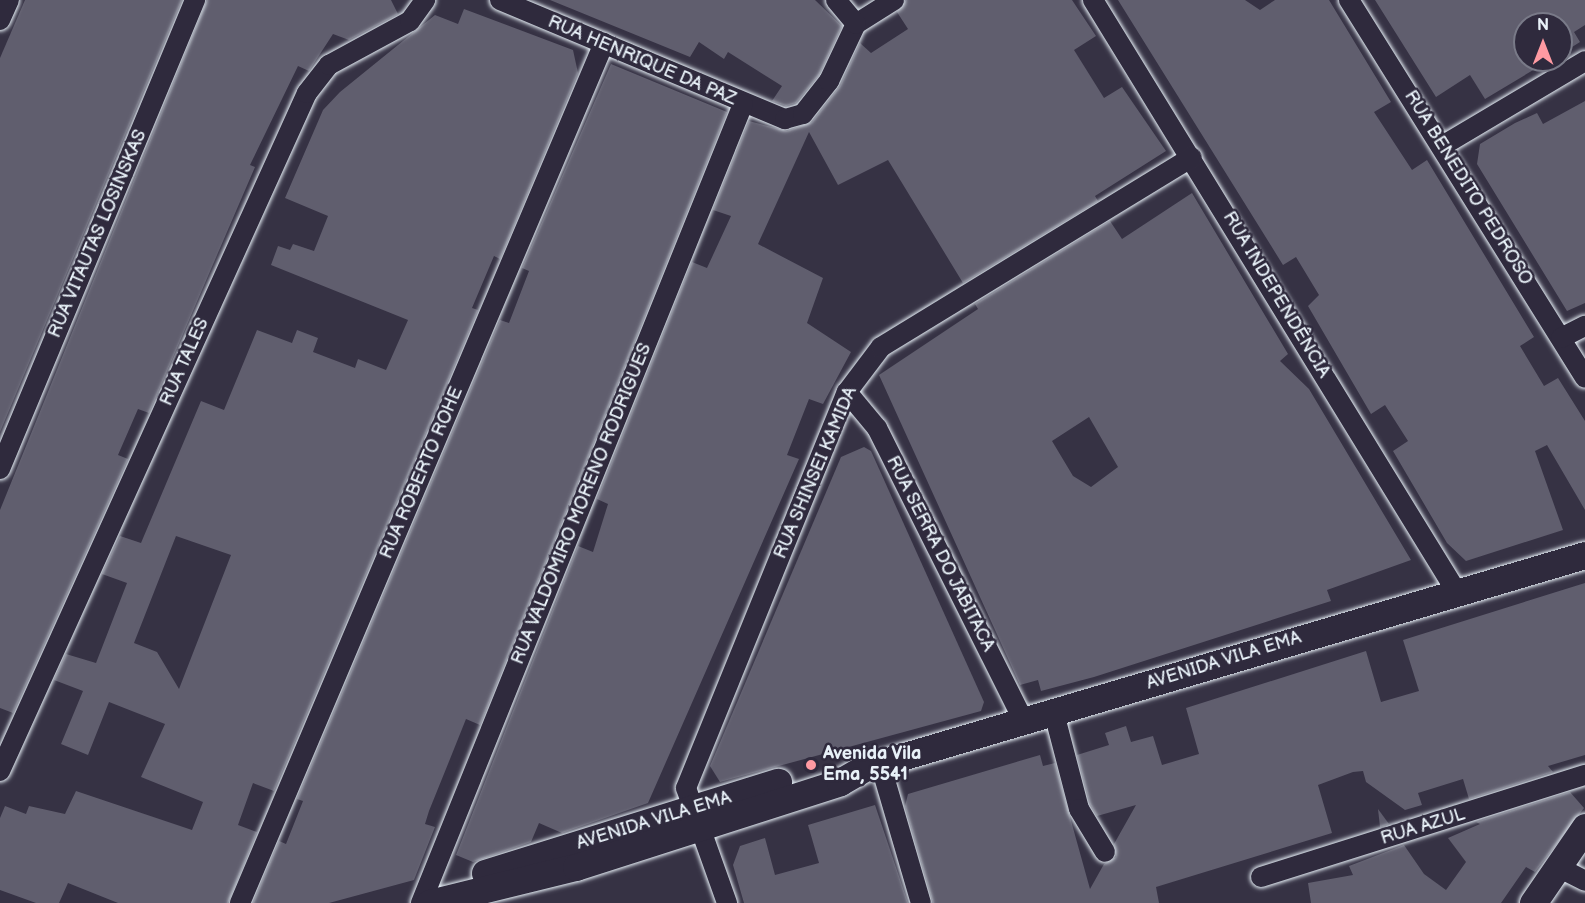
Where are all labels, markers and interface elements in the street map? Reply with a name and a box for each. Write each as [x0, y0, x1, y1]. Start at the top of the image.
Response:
street label: RUA HENRIQUE DA PAZ [544, 11, 740, 111]
north arrow [1513, 12, 1573, 72]
text: N [1537, 16, 1549, 35]
street label: RUA BENEDITO PEDROSO [1399, 87, 1537, 289]
street label: RUA VITAUTAS LOSINSKAS [44, 126, 152, 342]
street label: RUA INDEPENDÊNCIA [1218, 208, 1334, 382]
street label: RUA TALES [156, 314, 214, 410]
street label: RUA VALDOMIRO MORENO RODRIGUES [507, 340, 657, 668]
street label: RUA ROBERTO ROHE [376, 384, 468, 562]
street label: RUA SHINSEI KAMIDA [770, 384, 862, 562]
street label: RUA SERRA DO JABITACA [881, 452, 999, 656]
street label: AVENIDA VILA EMA [1144, 627, 1304, 695]
place label: Avenida Vila Ema, 5541 [823, 744, 922, 786]
marker: Avenida Vila Ema, 5541 [804, 758, 818, 772]
street label: AVENIDA VILA EMA [574, 787, 734, 855]
street label: RUA AZUL [1378, 804, 1468, 850]

